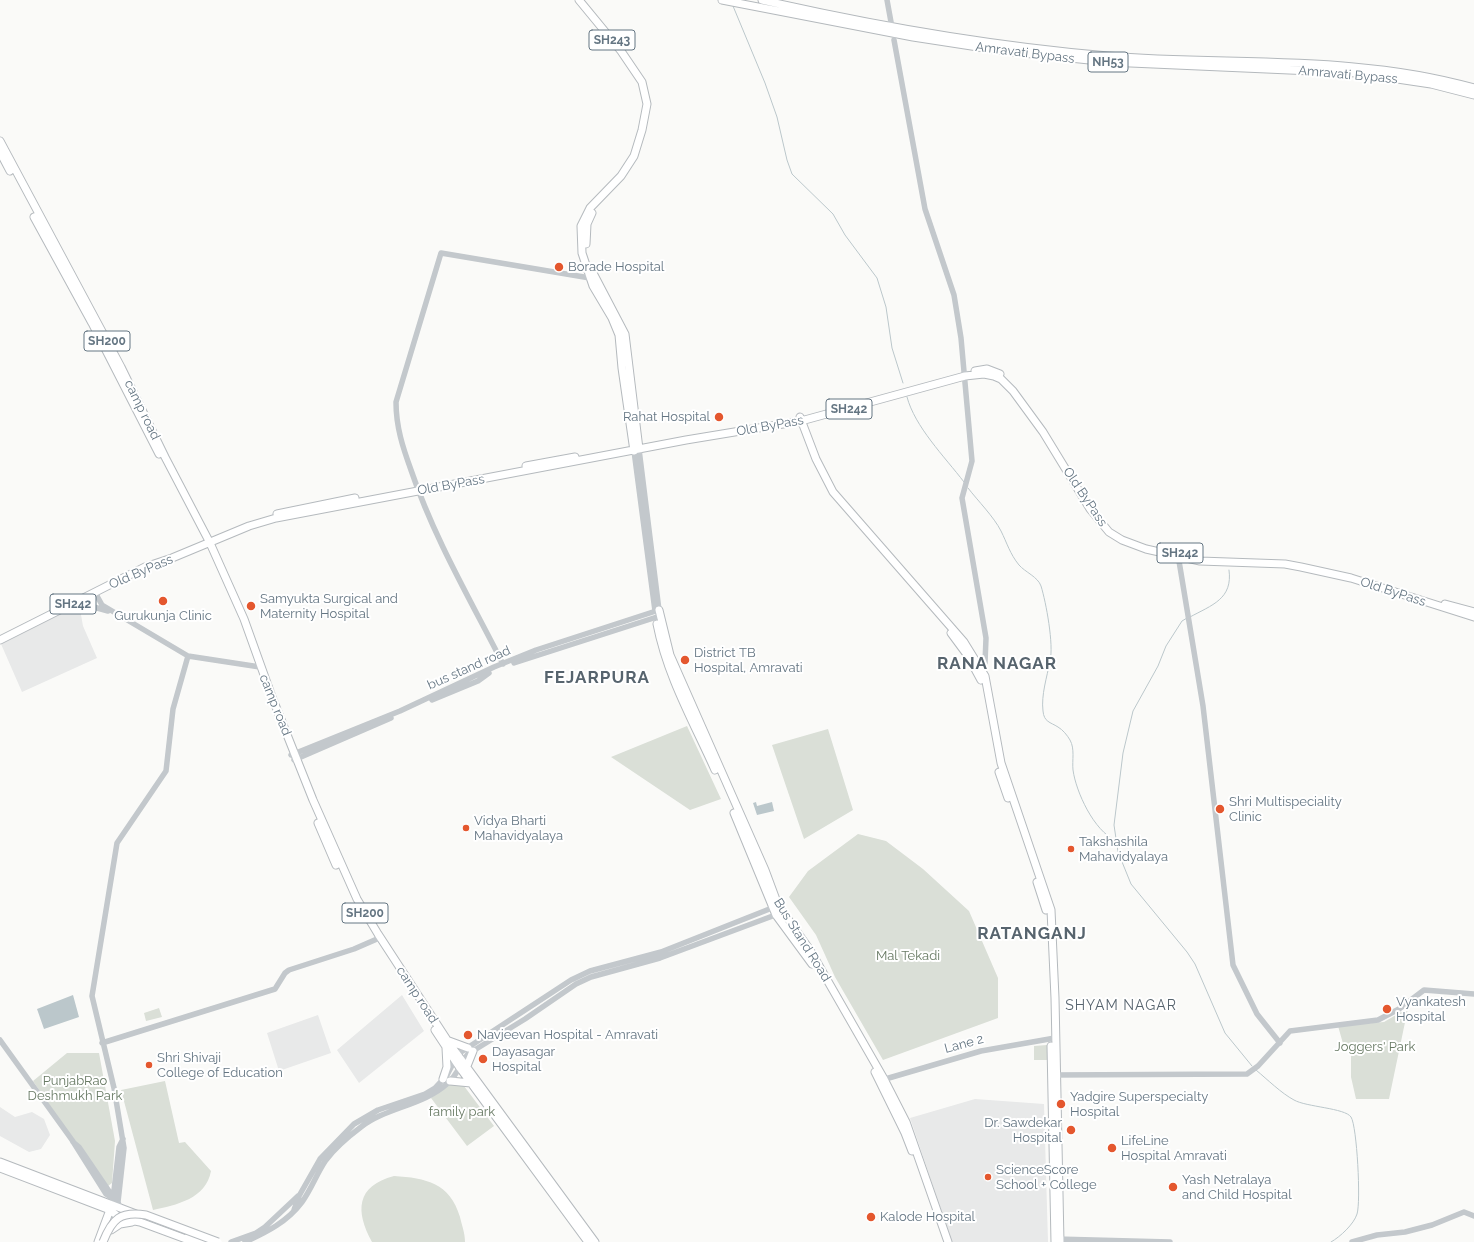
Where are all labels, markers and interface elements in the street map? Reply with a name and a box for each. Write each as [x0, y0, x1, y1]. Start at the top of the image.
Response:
road number: SH243 [589, 30, 635, 50]
street label: Amravati Bypass [975, 39, 1075, 67]
road number: NH53 [1088, 52, 1128, 72]
street label: Amravati Bypass [1298, 63, 1398, 87]
place label: Borade Hospital [568, 259, 664, 275]
marker: Borade Hospital [553, 261, 565, 273]
road number: SH200 [84, 331, 130, 351]
street label: camp road [121, 377, 163, 443]
road number: SH242 [826, 399, 872, 419]
place label: Rahat Hospital [623, 409, 710, 425]
marker: Rahat Hospital [713, 411, 725, 423]
street label: Old ByPass [735, 412, 805, 440]
street label: Old ByPass [1060, 464, 1110, 530]
street label: Old ByPass [416, 471, 486, 499]
road number: SH242 [1157, 543, 1203, 563]
street label: Old ByPass [107, 552, 175, 592]
street label: Old ByPass [1358, 574, 1428, 610]
place label: Samyukta Surgical and Maternity Hospital [260, 591, 398, 622]
road number: SH242 [50, 594, 96, 614]
marker: Gurukunja Clinic [157, 595, 169, 607]
marker: Samyukta Surgical and Maternity Hospital [245, 600, 257, 612]
place label: Gurukunja Clinic [114, 608, 212, 624]
street label: bus stand road [425, 643, 513, 693]
place label: District TB Hospital, Amravati [694, 645, 803, 676]
marker: District TB Hospital, Amravati [679, 654, 691, 666]
district label: RANA NAGAR [937, 654, 1057, 674]
district label: FEJARPURA [544, 668, 650, 688]
street label: camp road [256, 672, 294, 738]
place label: Shri Multispeciality Clinic [1229, 794, 1342, 825]
marker: Shri Multispeciality Clinic [1214, 803, 1226, 815]
place label: Vidya Bharti Mahavidyalaya [474, 813, 563, 844]
marker: Vidya Bharti Mahavidyalaya [461, 823, 471, 833]
place label: Takshashila Mahavidyalaya [1079, 834, 1168, 865]
marker: Takshashila Mahavidyalaya [1066, 844, 1076, 854]
street label: Bus Stand Road [770, 895, 834, 985]
road number: SH200 [342, 903, 388, 923]
district label: RATANGANJ [977, 924, 1087, 944]
park label: Mal Tekadi [876, 948, 940, 964]
street label: camp road [393, 964, 441, 1026]
place label: Vyankatesh Hospital [1396, 994, 1466, 1025]
district label: SHYAM NAGAR [1065, 998, 1177, 1014]
marker: Vyankatesh Hospital [1381, 1003, 1393, 1015]
place label: Navjeevan Hospital - Amravati [477, 1027, 658, 1043]
marker: Navjeevan Hospital - Amravati [462, 1029, 474, 1041]
street label: Lane 2 [943, 1031, 985, 1057]
park label: Joggers' Park [1335, 1039, 1415, 1055]
place label: Dayasagar Hospital [492, 1044, 555, 1075]
place label: Shri Shivaji College of Education [157, 1050, 283, 1081]
marker: Dayasagar Hospital [477, 1053, 489, 1065]
marker: Shri Shivaji College of Education [144, 1060, 154, 1070]
park label: PunjabRao Deshmukh Park [28, 1073, 122, 1104]
place label: Yadgire Superspecialty Hospital [1070, 1089, 1208, 1120]
marker: Yadgire Superspecialty Hospital [1055, 1098, 1067, 1110]
park label: family park [429, 1104, 495, 1120]
place label: Dr. Sawdekar Hospital [984, 1115, 1062, 1146]
marker: Dr. Sawdekar Hospital [1065, 1124, 1077, 1136]
place label: LifeLine Hospital Amravati [1121, 1133, 1227, 1164]
marker: LifeLine Hospital Amravati [1106, 1142, 1118, 1154]
place label: ScienceScore School + College [996, 1162, 1097, 1193]
marker: ScienceScore School + College [983, 1172, 993, 1182]
place label: Yash Netralaya and Child Hospital [1182, 1172, 1292, 1203]
marker: Yash Netralaya and Child Hospital [1167, 1181, 1179, 1193]
place label: Kalode Hospital [880, 1209, 975, 1225]
marker: Kalode Hospital [865, 1211, 877, 1223]

